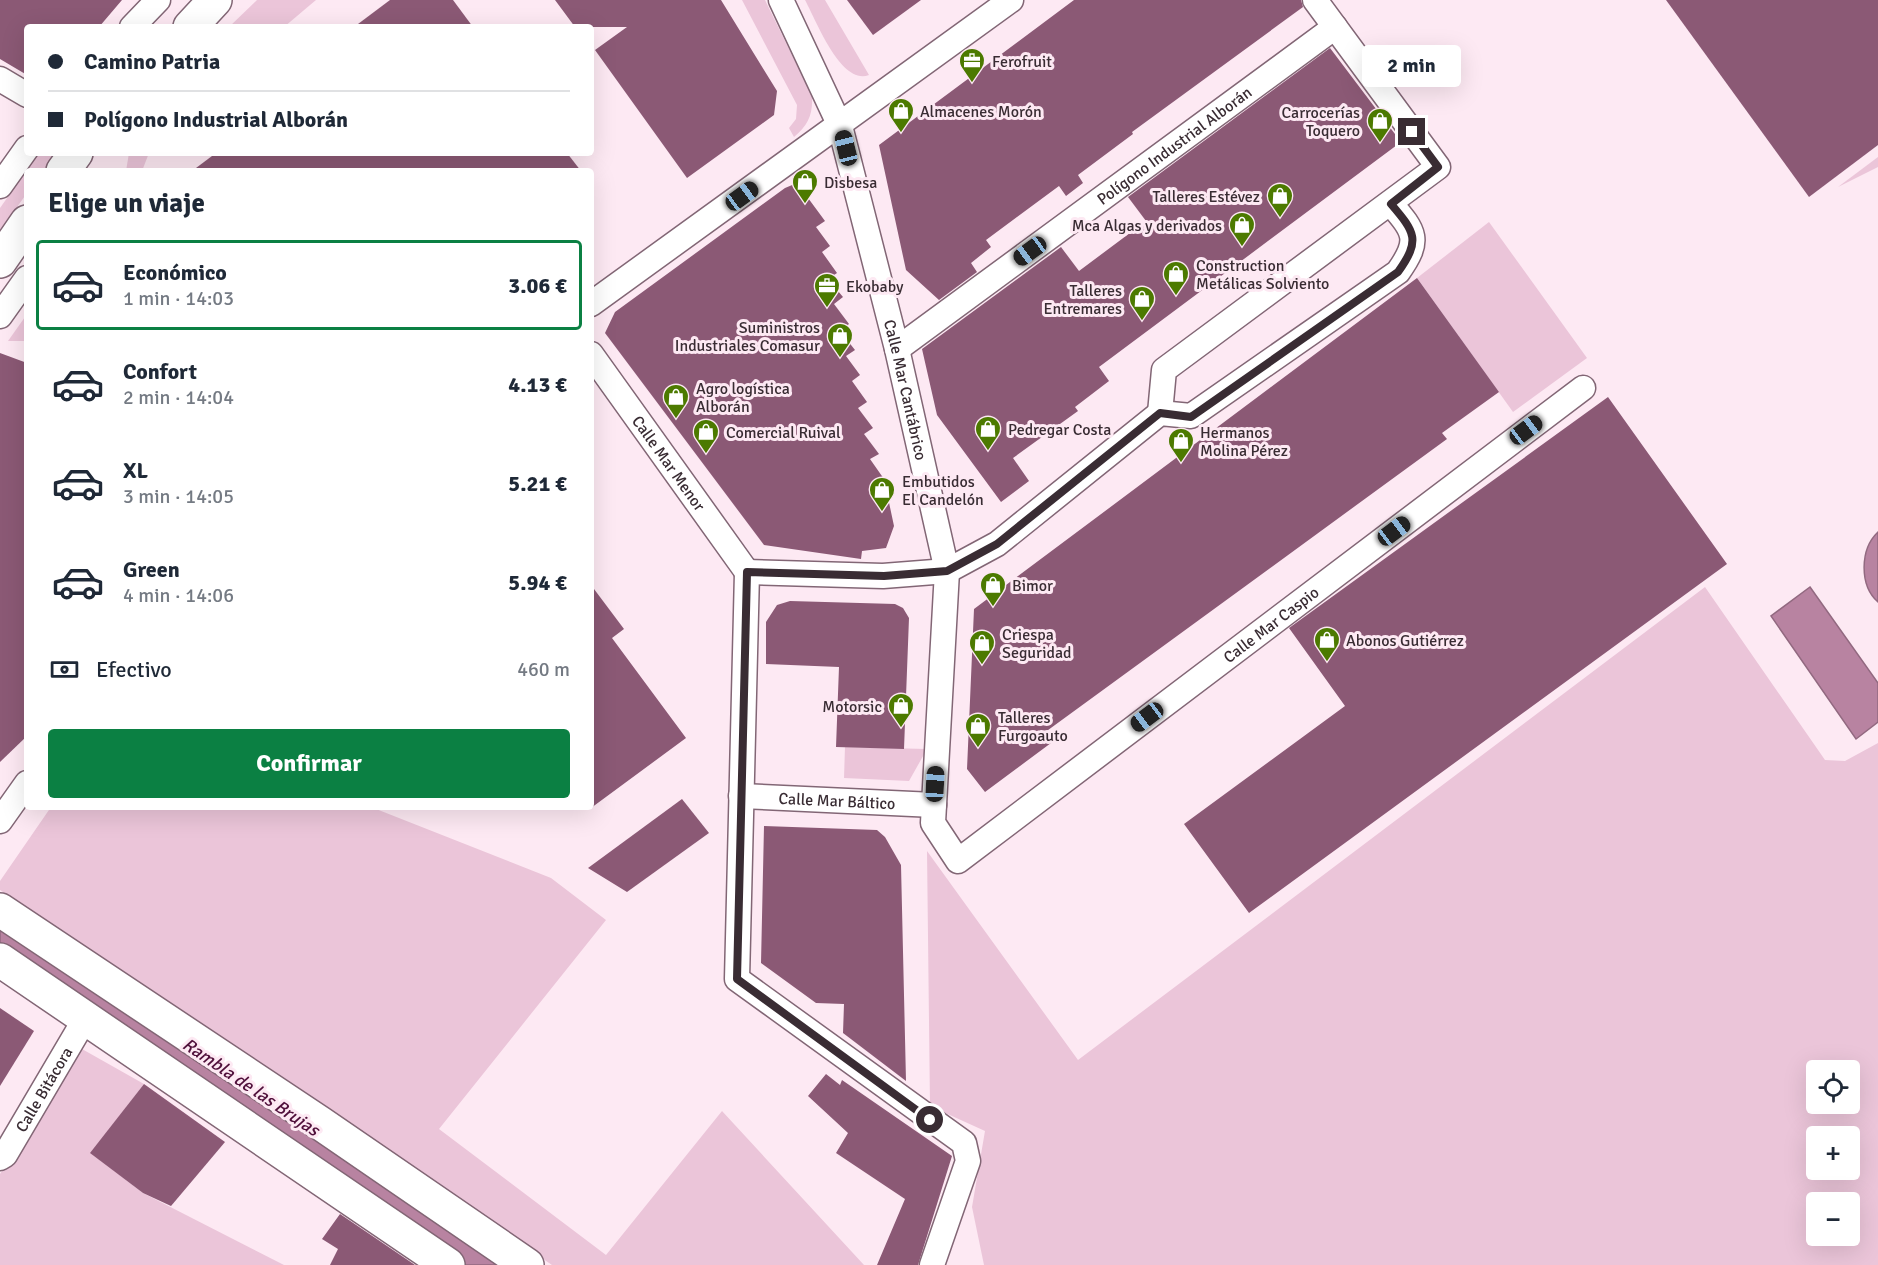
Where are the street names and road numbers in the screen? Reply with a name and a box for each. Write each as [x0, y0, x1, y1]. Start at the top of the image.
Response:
street label: Polígono Industrial Alborán [1093, 83, 1256, 210]
street label: Calle Mar Cantábrico [879, 318, 931, 462]
street label: Calle Mar Menor [627, 412, 709, 515]
street label: Calle Mar Caspio [1220, 583, 1323, 668]
street label: Calle Mar Báltico [778, 789, 896, 814]
street label: Calle Bitácora [12, 1044, 77, 1136]

